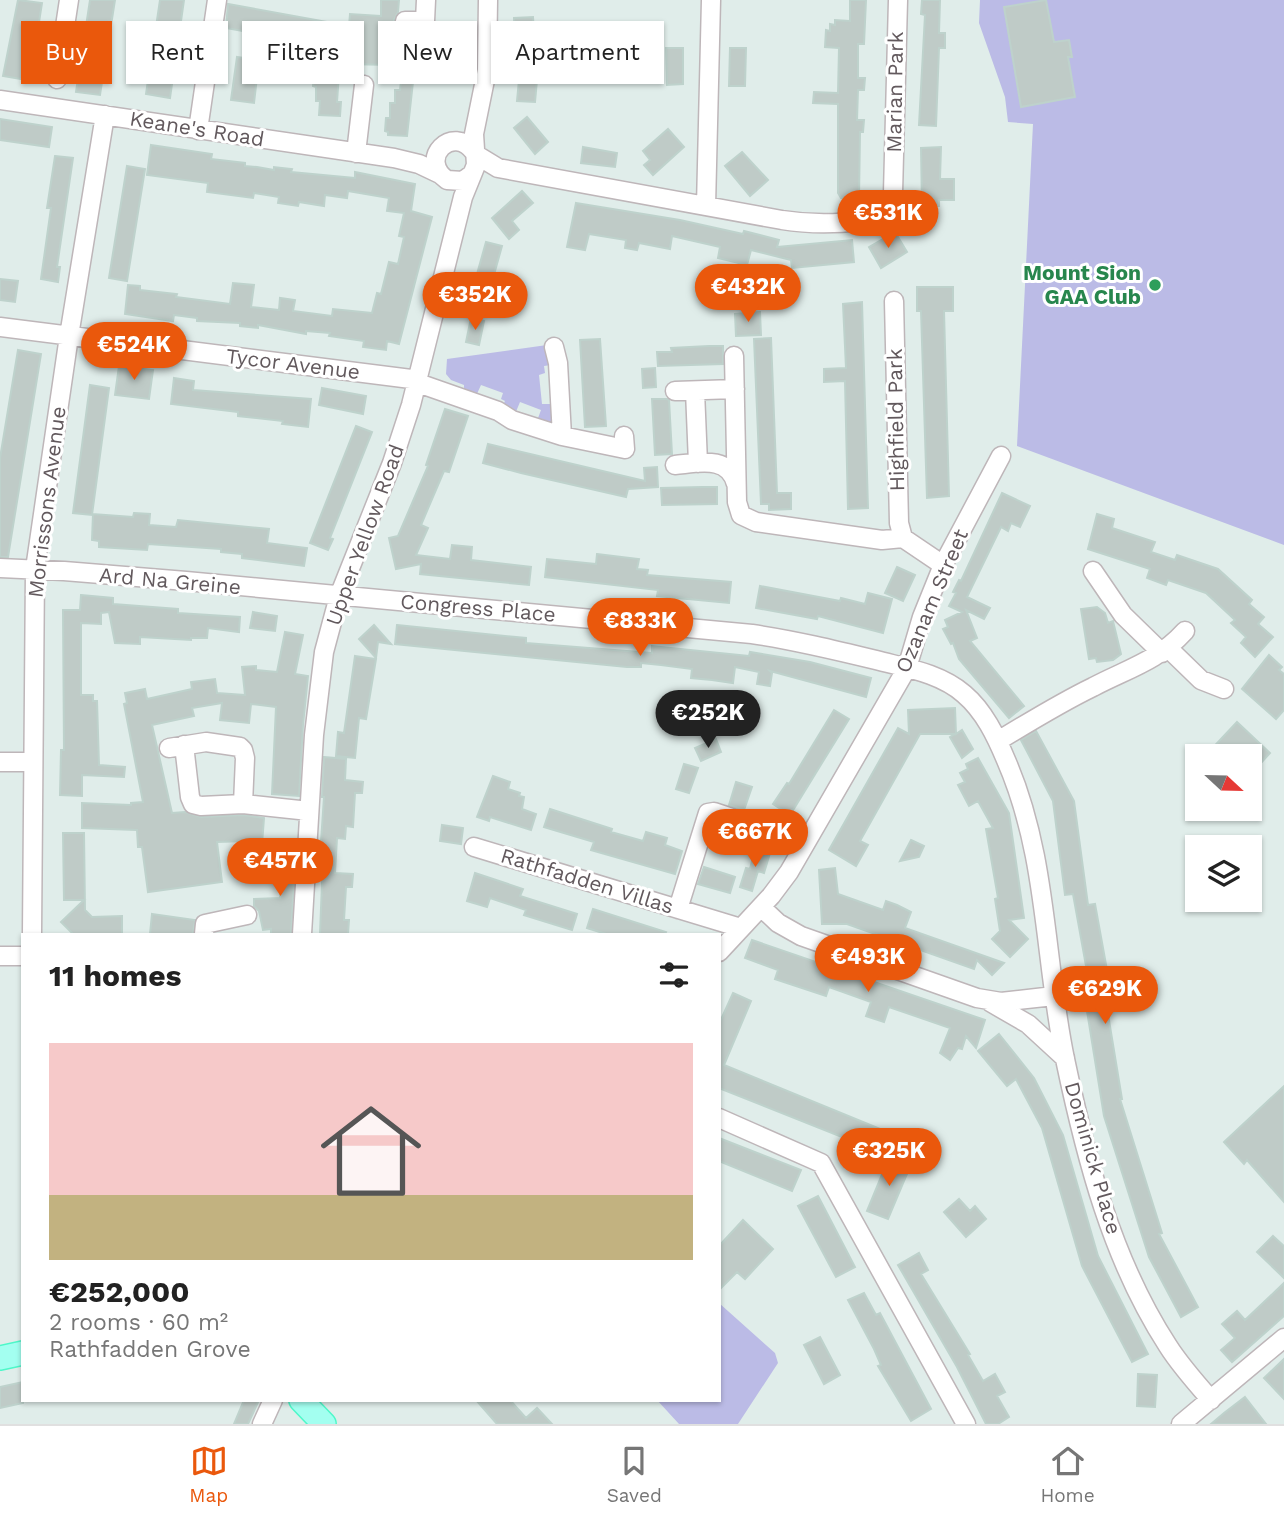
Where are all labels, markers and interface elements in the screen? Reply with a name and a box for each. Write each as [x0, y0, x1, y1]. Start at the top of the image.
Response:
chip: Buy [21, 21, 112, 84]
chip: Rent [126, 21, 228, 84]
chip: Filters [242, 21, 364, 84]
chip: New [378, 21, 477, 84]
chip: Apartment [491, 21, 664, 84]
street label: Marian Park [881, 31, 908, 153]
street label: Keane's Road [128, 106, 266, 151]
pin: €531K [839, 190, 937, 250]
text: €531K [853, 199, 923, 226]
place label: Mount Sion GAA Club [1023, 260, 1141, 309]
pin: €432K [699, 264, 797, 324]
pin: €352K [426, 272, 524, 332]
text: €432K [711, 273, 785, 300]
marker: Mount Sion GAA Club [1147, 277, 1163, 293]
text: €352K [439, 281, 511, 308]
pin: €524K [85, 322, 183, 382]
text: €524K [97, 331, 171, 358]
street label: Tycor Avenue [225, 343, 361, 384]
street label: Highfield Park [882, 348, 909, 492]
street label: Morrissons Avenue [22, 405, 71, 599]
street label: Upper Yellow Road [320, 441, 409, 629]
street label: Ozanam Street [890, 525, 973, 677]
street label: Ard Na Greine [98, 562, 242, 599]
street label: Congress Place [399, 588, 557, 627]
pin: €833K [591, 598, 689, 658]
text: €833K [603, 607, 677, 634]
pin: €252K [659, 690, 757, 750]
text: €252K [672, 699, 744, 726]
north arrow [1185, 744, 1262, 821]
map controls [1185, 744, 1262, 912]
pin: €667K [706, 810, 804, 869]
text: €667K [718, 818, 792, 845]
button: layers [1185, 835, 1262, 912]
pin: €457K [231, 838, 329, 898]
street label: Rathfadden Villas [498, 842, 677, 919]
text: €457K [243, 847, 317, 874]
pin: €493K [819, 934, 917, 994]
text: €493K [831, 943, 905, 970]
icon: filters [655, 956, 693, 994]
text: 11 homes [49, 958, 182, 993]
pin: €629K [1056, 967, 1154, 1026]
text: €629K [1068, 975, 1142, 1002]
street label: Dominick Place [1060, 1079, 1127, 1237]
icon: home [308, 1088, 434, 1214]
pin: €325K [840, 1128, 938, 1188]
text: €325K [853, 1137, 925, 1164]
text: €252,000 [49, 1274, 190, 1309]
text: 2 rooms · 60 m² [49, 1309, 228, 1336]
text: Rathfadden Grove [49, 1336, 251, 1363]
tab: Map [189, 1442, 228, 1507]
tab: Saved [607, 1442, 662, 1507]
tab: Home [1040, 1442, 1095, 1507]

